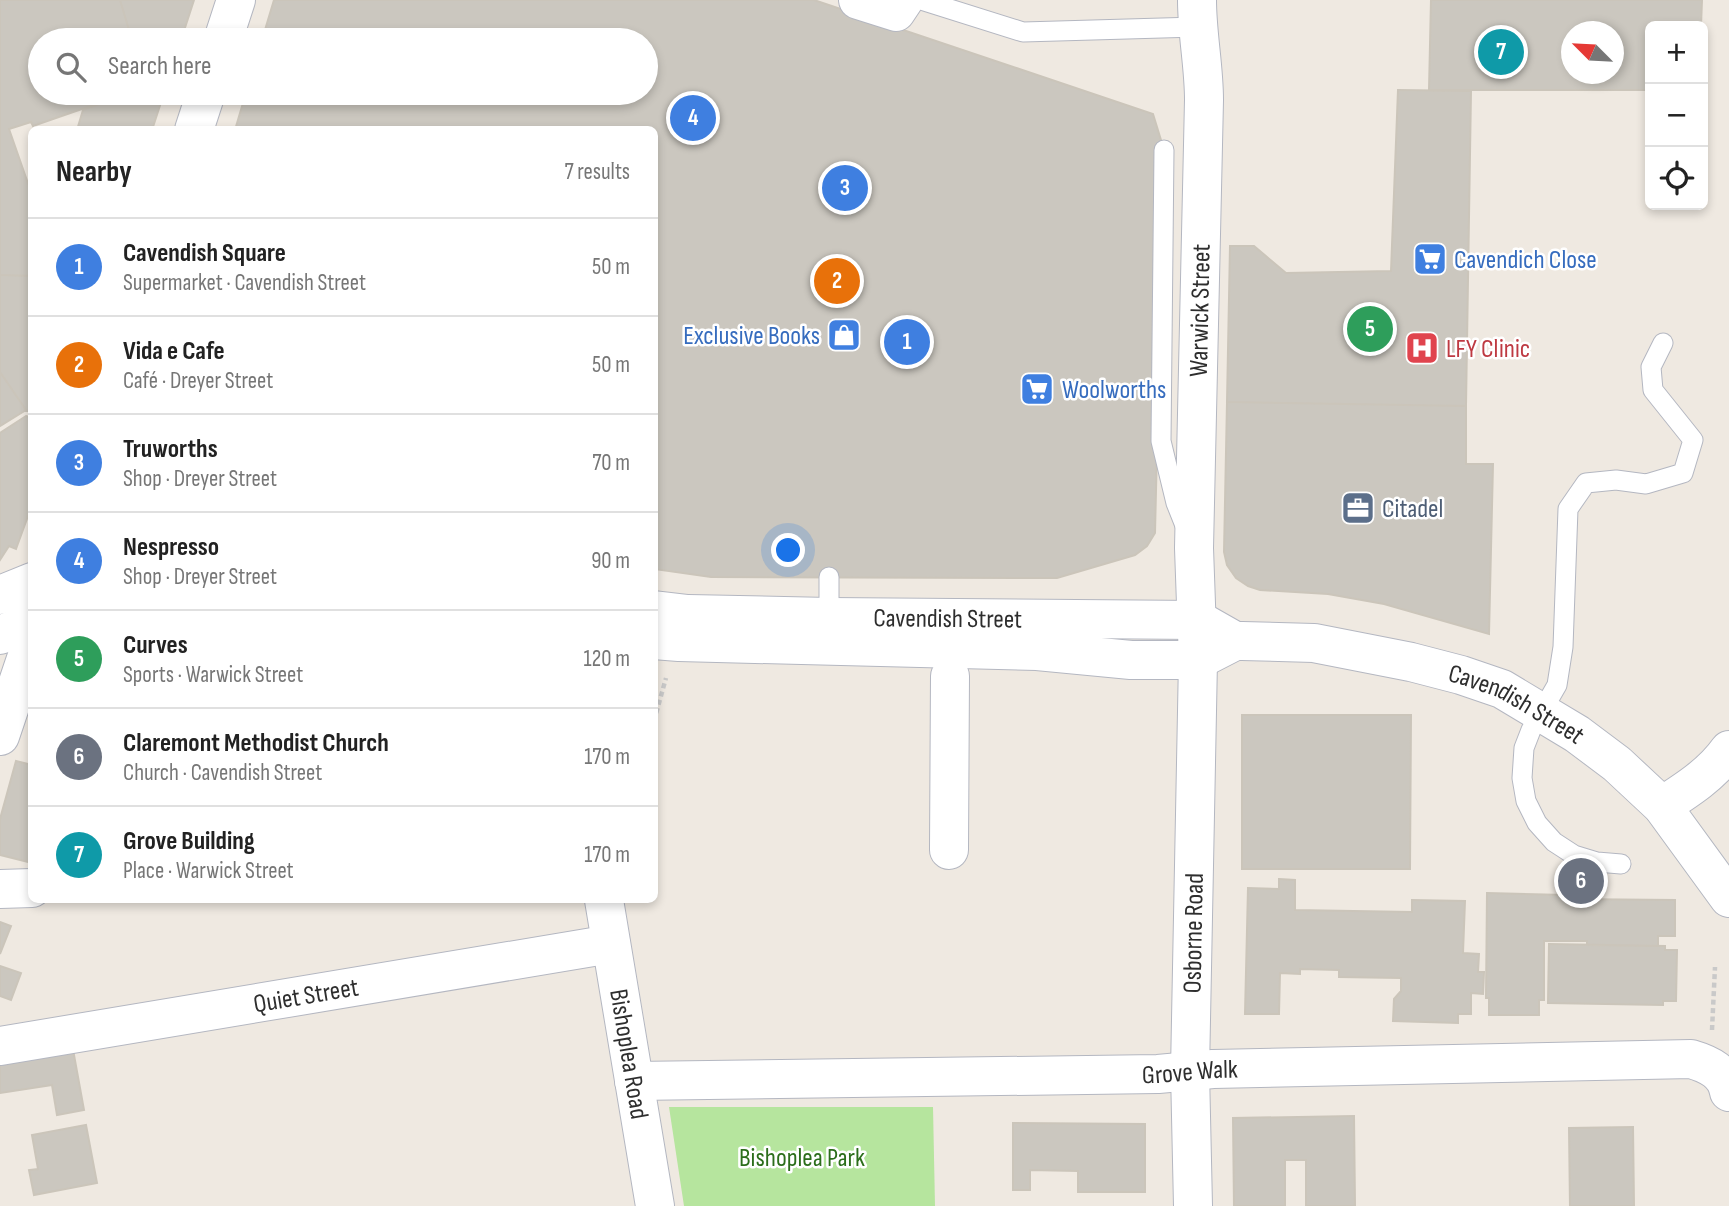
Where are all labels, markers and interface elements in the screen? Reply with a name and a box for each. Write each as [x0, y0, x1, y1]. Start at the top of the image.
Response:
north arrow [1561, 21, 1624, 84]
map controls [1645, 21, 1708, 210]
button: + [1645, 21, 1708, 84]
pin: 7 [1478, 26, 1524, 78]
search box [28, 28, 658, 105]
icon: search [52, 48, 90, 86]
text: Search here [108, 51, 211, 82]
button: − [1645, 84, 1708, 147]
pin: 4 [670, 92, 716, 144]
button: locate [1645, 147, 1708, 210]
text: Nearby [56, 154, 132, 190]
text: 7 results [564, 158, 630, 186]
pin: 3 [822, 162, 868, 214]
text: Cavendish Square [123, 238, 286, 269]
supermarket icon: Cavendich Close [1411, 240, 1449, 278]
street label: Warwick Street [1184, 243, 1218, 377]
place label: Cavendich Close [1454, 245, 1597, 276]
text: 1 [74, 253, 84, 281]
text: 50 m [592, 253, 630, 281]
pin: 2 [814, 255, 860, 307]
text: Supermarket · Cavendish Street [123, 269, 366, 297]
pin: 5 [1347, 303, 1393, 355]
shop icon: Exclusive Books [825, 316, 863, 354]
pin: 1 [884, 316, 930, 368]
place label: Exclusive Books [683, 321, 820, 352]
hospital icon: LFY Clinic [1403, 329, 1441, 367]
place label: LFY Clinic [1446, 334, 1530, 365]
text: Vida e Cafe [123, 336, 225, 367]
text: 2 [74, 351, 84, 379]
text: 50 m [592, 351, 630, 379]
text: Café · Dreyer Street [123, 367, 273, 395]
supermarket icon: Woolworths [1018, 370, 1056, 408]
place label: Woolworths [1062, 375, 1166, 406]
text: Truworths [123, 434, 218, 465]
text: 3 [74, 449, 84, 477]
text: 70 m [592, 449, 630, 477]
text: Shop · Dreyer Street [123, 465, 277, 493]
office icon: Citadel [1339, 489, 1377, 527]
place label: Citadel [1382, 494, 1443, 525]
text: Nespresso [123, 532, 219, 563]
your location [771, 533, 805, 567]
text: 4 [74, 547, 84, 575]
text: 90 m [591, 547, 630, 575]
text: Shop · Dreyer Street [123, 563, 277, 591]
street label: Cavendish Street [873, 603, 1022, 636]
text: Curves [123, 630, 188, 661]
text: 5 [74, 645, 84, 673]
text: 120 m [584, 645, 630, 673]
street label: Cavendish Street [1445, 658, 1590, 751]
text: Sports · Warwick Street [123, 661, 303, 689]
text: Claremont Methodist Church [123, 728, 389, 759]
text: 6 [74, 743, 84, 771]
text: 170 m [584, 743, 630, 771]
text: Church · Cavendish Street [123, 759, 322, 787]
text: Grove Building [123, 826, 255, 857]
text: 7 [74, 841, 84, 869]
text: 170 m [584, 841, 630, 869]
pin: 6 [1558, 855, 1604, 907]
text: Place · Warwick Street [123, 857, 294, 885]
street label: Osborne Road [1178, 873, 1211, 994]
street label: Quiet Street [251, 972, 361, 1020]
street label: Bishoplea Road [602, 987, 654, 1121]
street label: Grove Walk [1142, 1054, 1238, 1091]
park label: Bishoplea Park [739, 1143, 865, 1174]

